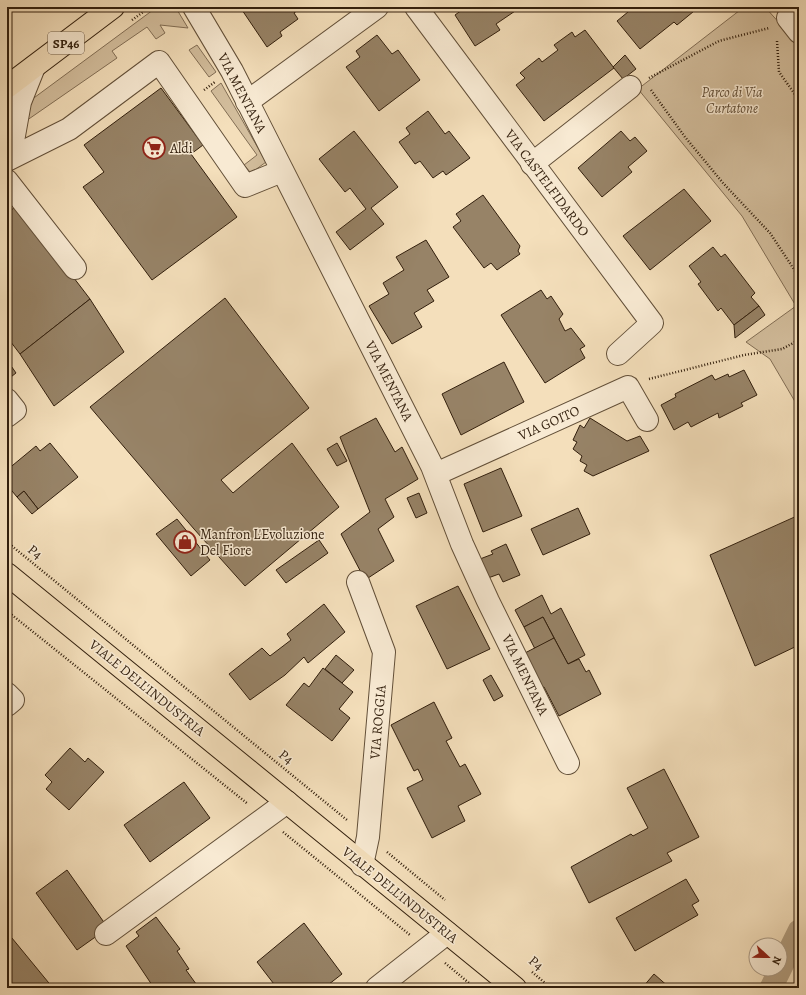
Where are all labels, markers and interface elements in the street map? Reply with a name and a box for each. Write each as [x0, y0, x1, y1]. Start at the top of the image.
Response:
road number: SP46 [48, 32, 84, 54]
street label: VIA MENTANA [213, 49, 271, 137]
park label: Parco di Via Curtatone [702, 83, 763, 118]
street label: VIA CASTELFIDARDO [500, 125, 594, 241]
supermarket icon: Aldi [141, 135, 167, 161]
place label: Aldi [169, 139, 193, 158]
street label: VIA MENTANA [360, 337, 418, 425]
street label: VIA GOITO [514, 401, 583, 445]
place label: Manfron L'Evoluzione Del Fiore [200, 525, 324, 560]
shop icon: Manfron L'Evoluzione Del Fiore [172, 529, 198, 555]
street label: P4 [24, 540, 46, 564]
street label: VIA MENTANA [497, 630, 553, 719]
street label: VIALE DELL'INDUSTRIA [84, 635, 209, 741]
street label: VIA ROGGIA [365, 683, 391, 761]
street label: P4 [275, 745, 297, 769]
street label: VIALE DELL'INDUSTRIA [337, 842, 462, 948]
north arrow [748, 937, 788, 977]
street label: P4 [525, 951, 547, 975]
text: N [768, 954, 785, 967]

